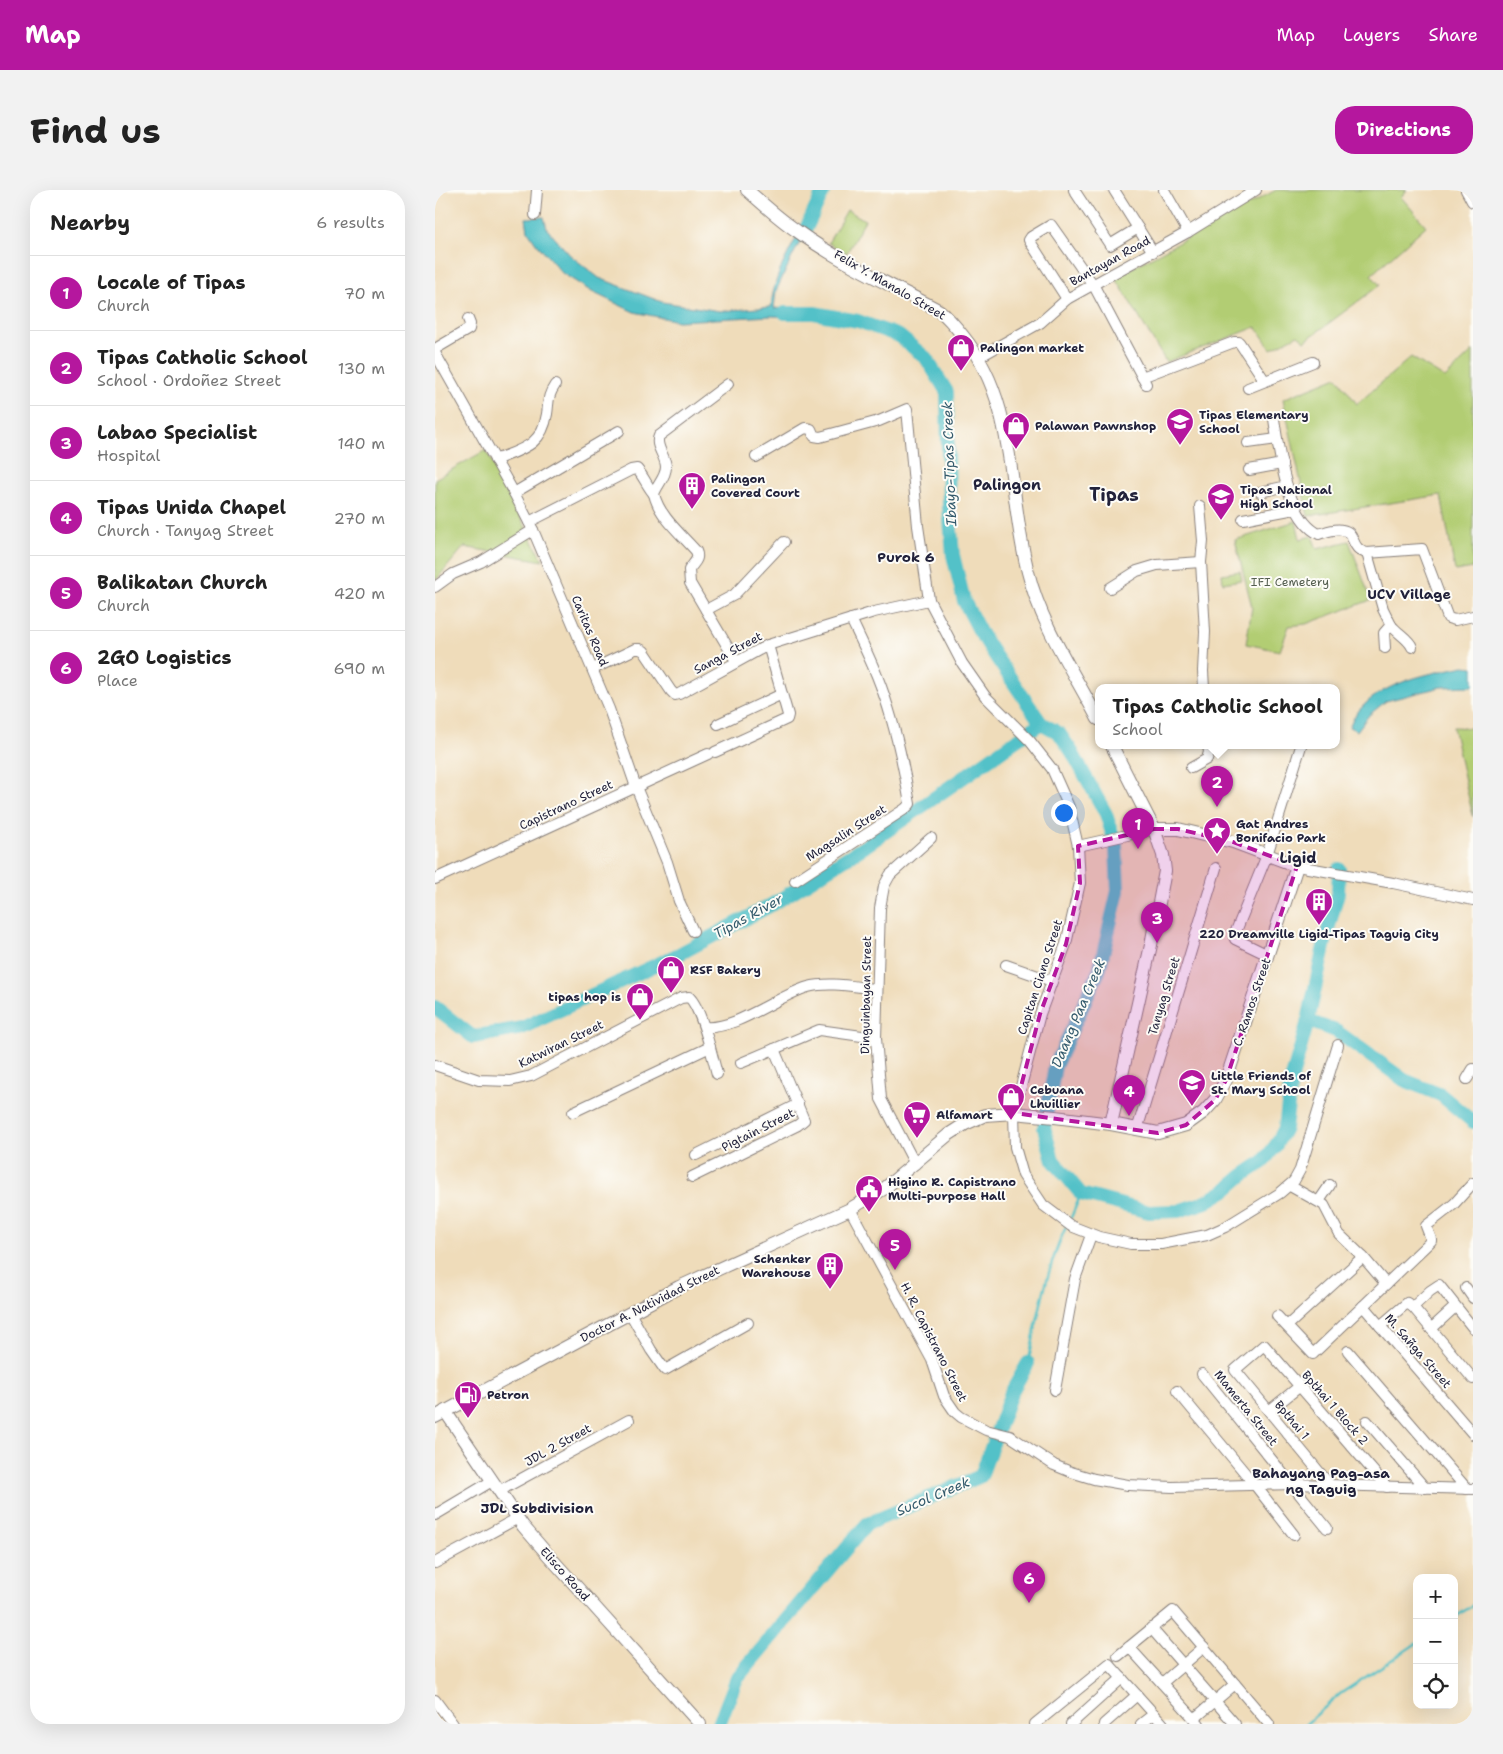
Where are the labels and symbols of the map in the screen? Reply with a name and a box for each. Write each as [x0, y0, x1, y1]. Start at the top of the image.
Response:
street label: Bantayan Road [1067, 232, 1153, 290]
street label: Felix Y. Manalo Street [831, 246, 949, 324]
shop icon: Palingon market [946, 333, 976, 372]
place label: Palingon market [980, 340, 1084, 356]
water label: Ibayo-Tipas Creek [938, 401, 960, 528]
school or university icon: Tipas Elementary School [1165, 407, 1195, 446]
place label: Tipas Elementary School [1199, 407, 1309, 437]
shop icon: Palawan Pawnshop [1001, 411, 1031, 450]
place label: Palawan Pawnshop [1035, 418, 1156, 434]
building icon: Palingon Covered Court [677, 471, 707, 510]
place label: Palingon Covered Court [711, 471, 800, 501]
district label: Palingon [973, 475, 1041, 495]
school or university icon: Tipas National High School [1206, 482, 1236, 521]
place label: Tipas National High School [1240, 482, 1332, 512]
district label: Tipas [1089, 483, 1139, 507]
district label: Purok 6 [877, 548, 935, 566]
park label: IFI Cemetery [1251, 574, 1329, 590]
district label: UCV Village [1367, 585, 1451, 603]
street label: Caritas Road [568, 593, 612, 669]
street label: Sanga Street [691, 628, 765, 678]
pin: 2 [1201, 766, 1233, 807]
street label: Capistrano Street [517, 776, 615, 834]
your location [1051, 800, 1077, 826]
street label: Magsalin Street [803, 801, 889, 865]
pin: 1 [1122, 808, 1154, 849]
place icon: Gat Andres Bonifacio Park [1202, 816, 1232, 855]
place label: Gat Andres Bonifacio Park [1236, 816, 1326, 846]
district label: Ligid [1279, 848, 1317, 868]
building icon: 220 Dreamville Ligid-Tipas Taguig City [1304, 887, 1334, 926]
water label: Tipas River [710, 889, 786, 942]
pin: 3 [1141, 902, 1173, 943]
street label: Capitan Ciano Street [1014, 917, 1066, 1037]
place label: 220 Dreamville Ligid-Tipas Taguig City [1199, 926, 1439, 942]
street label: Dinguinbayan Street [857, 936, 875, 1054]
shop icon: RSF Bakery [656, 955, 686, 994]
street label: Tanyag Street [1144, 955, 1184, 1037]
water label: Daang Paa Creek [1047, 956, 1109, 1070]
street label: C. Ramos Street [1229, 956, 1275, 1048]
place label: RSF Bakery [690, 962, 761, 978]
shop icon: tipas hop is [625, 982, 655, 1021]
place label: tipas hop is [548, 989, 621, 1005]
street label: Katwiran Street [516, 1017, 606, 1071]
school or university icon: Little Friends of St. Mary School [1177, 1068, 1207, 1107]
place label: Little Friends of St. Mary School [1211, 1068, 1311, 1098]
pin: 4 [1113, 1075, 1145, 1116]
shop icon: Cebuana Lhuillier [996, 1082, 1026, 1121]
place label: Cebuana Lhuillier [1030, 1082, 1085, 1112]
supermarket icon: Alfamart [902, 1100, 932, 1139]
street label: Pigtain Street [719, 1105, 797, 1155]
place label: Alfamart [936, 1107, 993, 1123]
public building icon: Higino R. Capistrano Multi-purpose Hall [854, 1174, 884, 1213]
place label: Higino R. Capistrano Multi-purpose Hall [888, 1174, 1016, 1204]
pin: 5 [879, 1229, 911, 1270]
place label: Schenker Warehouse [742, 1251, 812, 1281]
building icon: Schenker Warehouse [815, 1251, 845, 1290]
street label: Doctor A. Natividad Street [578, 1262, 722, 1346]
street label: H. R. Capistrano Street [897, 1280, 971, 1404]
street label: M. Sañga Street [1381, 1310, 1455, 1392]
street label: Mamerta Street [1211, 1367, 1281, 1449]
street label: Bpthai 1 Block 2 [1298, 1367, 1372, 1449]
fuel station icon: Petron [453, 1380, 483, 1419]
place label: Petron [487, 1387, 529, 1403]
street label: Bpthai 1 [1271, 1397, 1313, 1443]
street label: JDL 2 Street [522, 1420, 594, 1470]
district label: Bahayang Pag-asa ng Taguig [1252, 1464, 1390, 1498]
water label: Sucol Creek [893, 1472, 973, 1520]
district label: JDL Subdivision [481, 1499, 593, 1517]
street label: Elisco Road [537, 1544, 594, 1605]
pin: 6 [1013, 1562, 1045, 1603]

